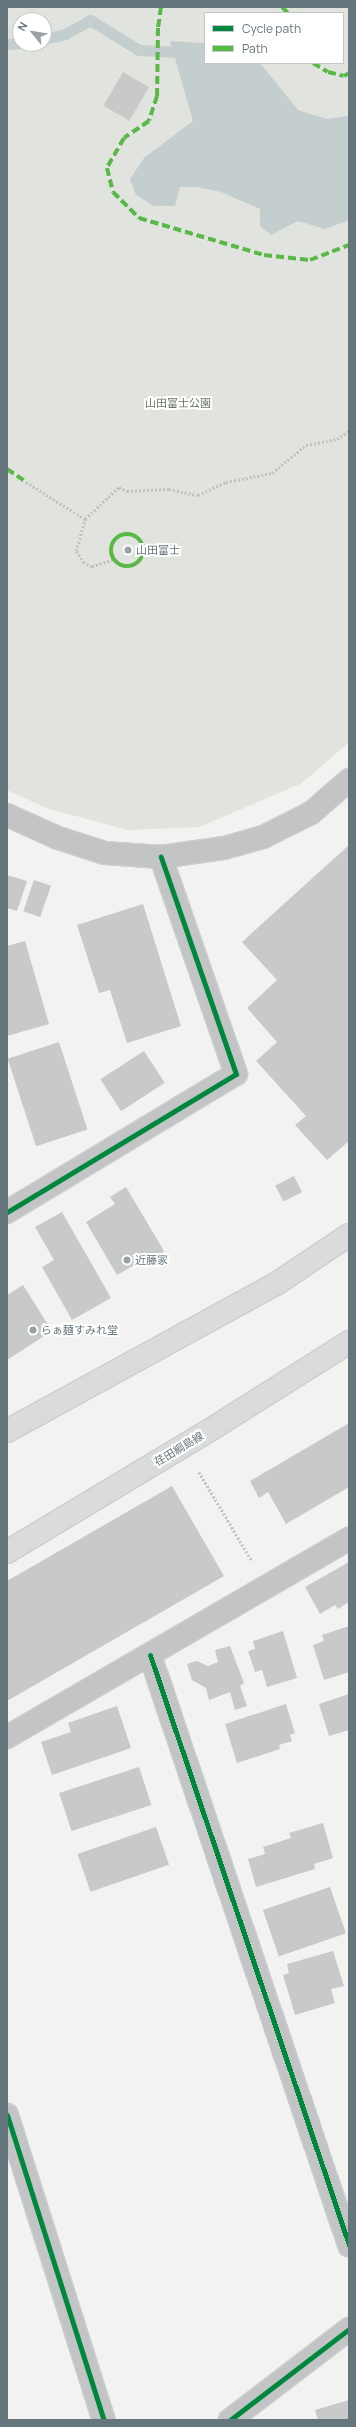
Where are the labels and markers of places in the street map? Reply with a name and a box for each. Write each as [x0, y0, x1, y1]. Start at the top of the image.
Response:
place label: 山田富士 [136, 543, 180, 557]
marker: 山田富士 [123, 545, 133, 555]
place label: 近藤家 [135, 1253, 168, 1267]
marker: 近藤家 [122, 1255, 132, 1265]
place label: らぁ麺すみれ堂 [41, 1323, 118, 1337]
marker: らぁ麺すみれ堂 [28, 1325, 38, 1335]

